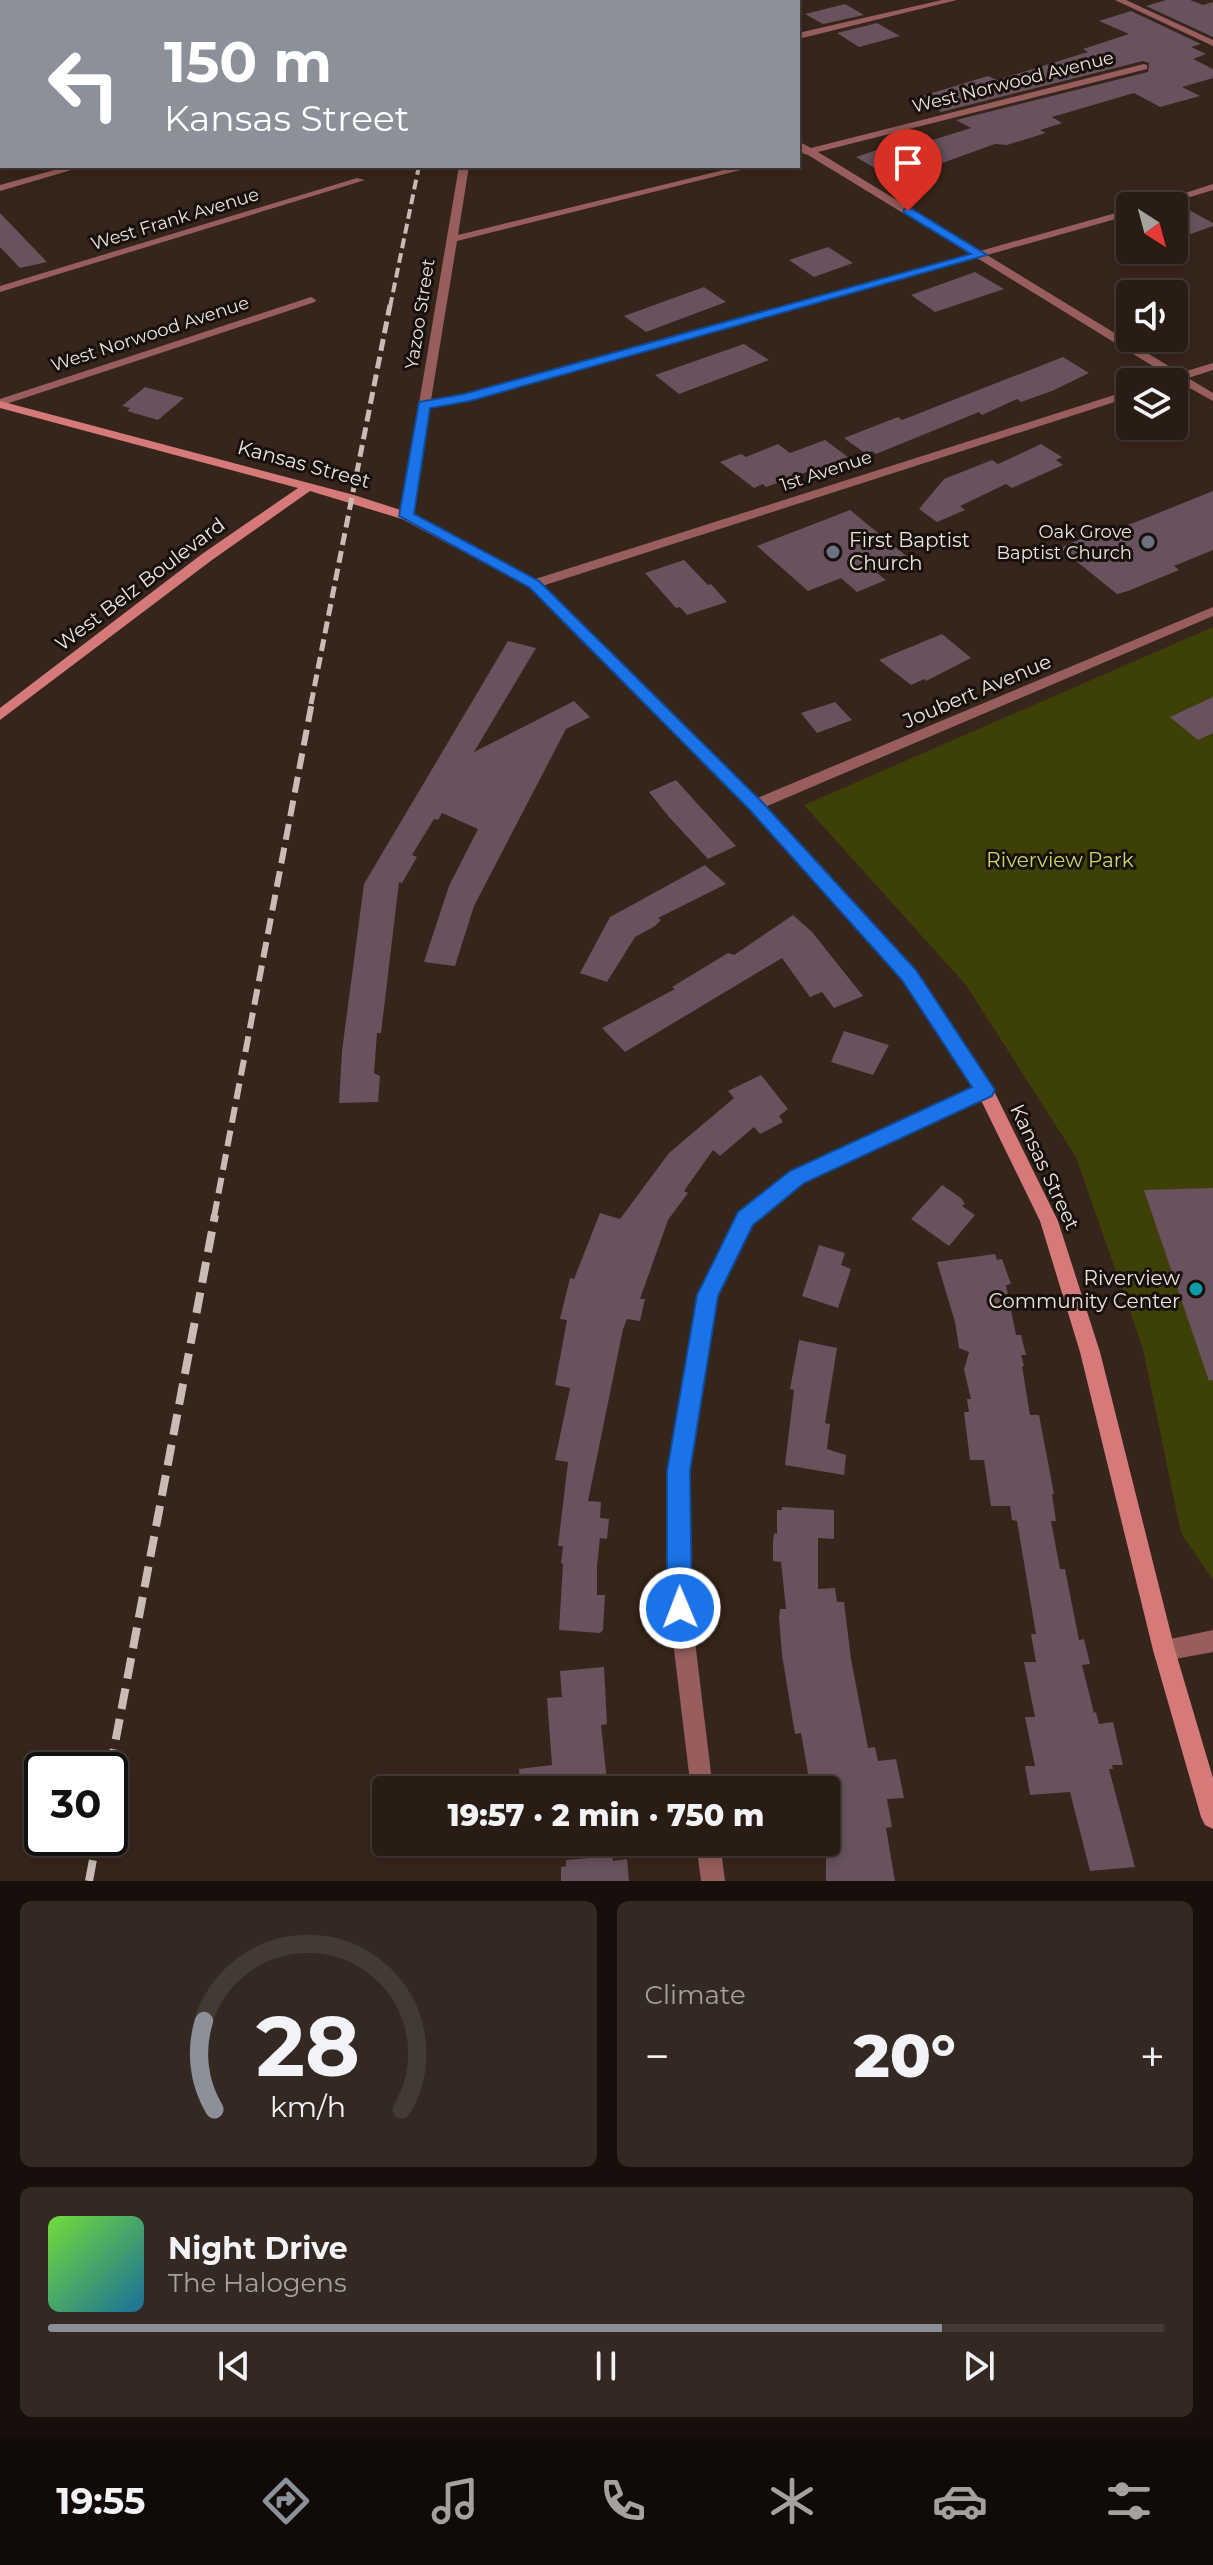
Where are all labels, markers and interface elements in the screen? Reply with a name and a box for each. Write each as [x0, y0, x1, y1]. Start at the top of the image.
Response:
text: 150 m [164, 28, 332, 96]
icon: left [32, 32, 136, 136]
street label: West Norwood Avenue [910, 46, 1116, 118]
text: Kansas Street [164, 96, 409, 140]
pin [874, 129, 942, 211]
icon: arrive [886, 141, 930, 185]
street label: West Frank Avenue [88, 183, 262, 255]
north arrow [1116, 192, 1188, 264]
map controls [1116, 192, 1188, 440]
street label: Yazoo Street [400, 257, 440, 371]
button: sound [1116, 280, 1188, 352]
street label: West Norwood Avenue [48, 292, 252, 376]
button: layers [1116, 368, 1188, 440]
street label: Kansas Street [235, 435, 373, 493]
street label: 1st Avenue [777, 446, 875, 496]
street label: West Belz Boulevard [50, 512, 230, 656]
place label: Oak Grove Baptist Church [996, 521, 1132, 564]
place label: First Baptist Church [849, 528, 970, 575]
marker: Oak Grove Baptist Church [1139, 533, 1157, 551]
marker: First Baptist Church [824, 543, 842, 561]
street label: Joubert Avenue [898, 649, 1055, 733]
park label: Riverview Park [986, 848, 1134, 872]
street label: Kansas Street [1005, 1100, 1085, 1234]
place label: Riverview Community Center [988, 1266, 1180, 1313]
marker: Riverview Community Center [1187, 1280, 1205, 1298]
position arrow [638, 1566, 722, 1650]
speed limit sign: 30 [24, 1752, 128, 1856]
text: 19:57 · 2 min · 750 m [448, 1797, 764, 1834]
text: Climate [645, 1979, 746, 2011]
text: 28 [256, 1995, 360, 2097]
text: 20° [854, 2019, 956, 2092]
text: − [645, 2029, 670, 2083]
text: + [1140, 2029, 1165, 2083]
text: km/h [270, 2089, 346, 2124]
text: Night Drive [168, 2230, 348, 2267]
text: The Halogens [168, 2267, 347, 2299]
icon: previous [212, 2344, 256, 2388]
icon: pause [584, 2344, 628, 2388]
icon: next [957, 2344, 1001, 2388]
icon: directions [258, 2473, 314, 2529]
icon: music [427, 2473, 483, 2529]
icon: phone [595, 2473, 651, 2529]
icon: climate [764, 2473, 820, 2529]
icon: car [932, 2473, 988, 2529]
icon: filters [1101, 2473, 1157, 2529]
text: 19:55 [56, 2479, 145, 2523]

